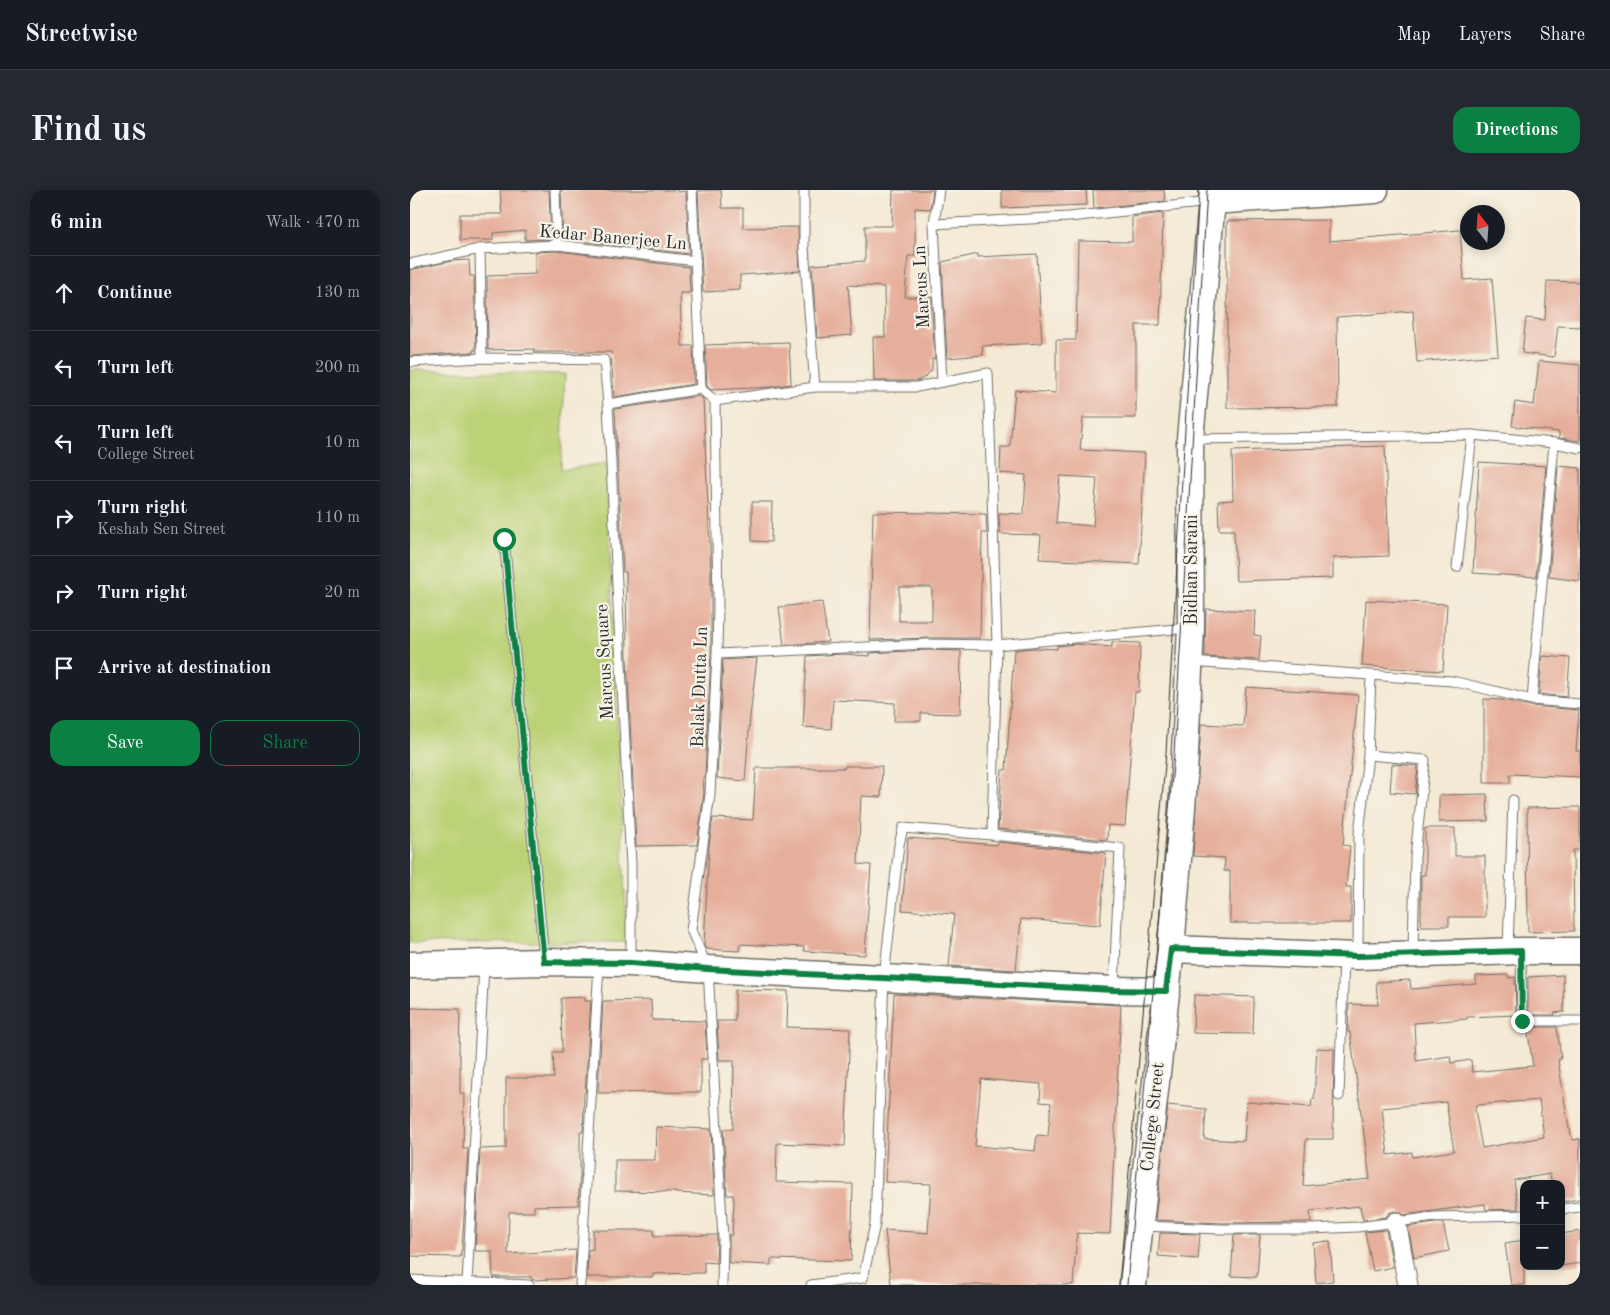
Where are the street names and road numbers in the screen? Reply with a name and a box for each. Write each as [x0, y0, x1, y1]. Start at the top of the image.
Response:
street label: Kedar Banerjee Ln [538, 223, 688, 253]
street label: Marcus Ln [911, 245, 933, 329]
street label: Bidhan Sarani [1183, 514, 1201, 626]
street label: Marcus Square [593, 604, 617, 720]
street label: Balak Dutta Ln [689, 626, 711, 748]
street label: College Street [1138, 1062, 1168, 1173]

